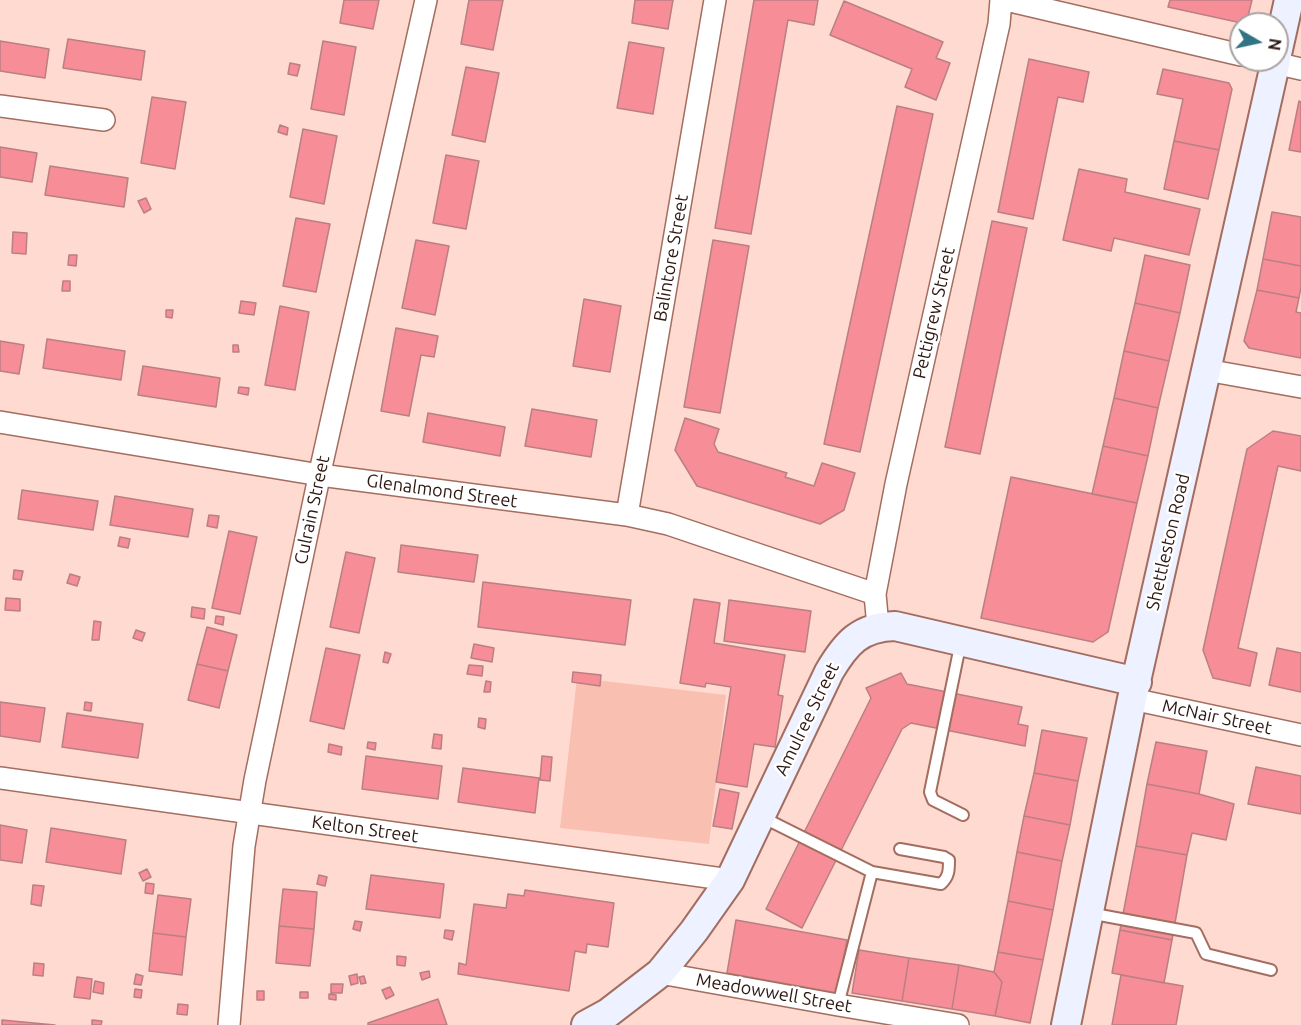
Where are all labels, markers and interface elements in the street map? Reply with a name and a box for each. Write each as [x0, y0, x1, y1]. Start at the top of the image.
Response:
north arrow [1229, 12, 1289, 72]
text: N [1265, 37, 1285, 52]
street label: Balintore Street [649, 193, 693, 323]
street label: Pettigrew Street [908, 245, 960, 381]
street label: Culrain Street [290, 453, 334, 567]
street label: Glenalmond Street [365, 470, 519, 512]
street label: Shettleston Road [1142, 472, 1194, 612]
street label: Amulree Street [770, 659, 844, 779]
street label: McNair Street [1160, 695, 1274, 739]
street label: Kelton Street [310, 811, 420, 847]
street label: Meadowwell Street [694, 969, 854, 1017]

